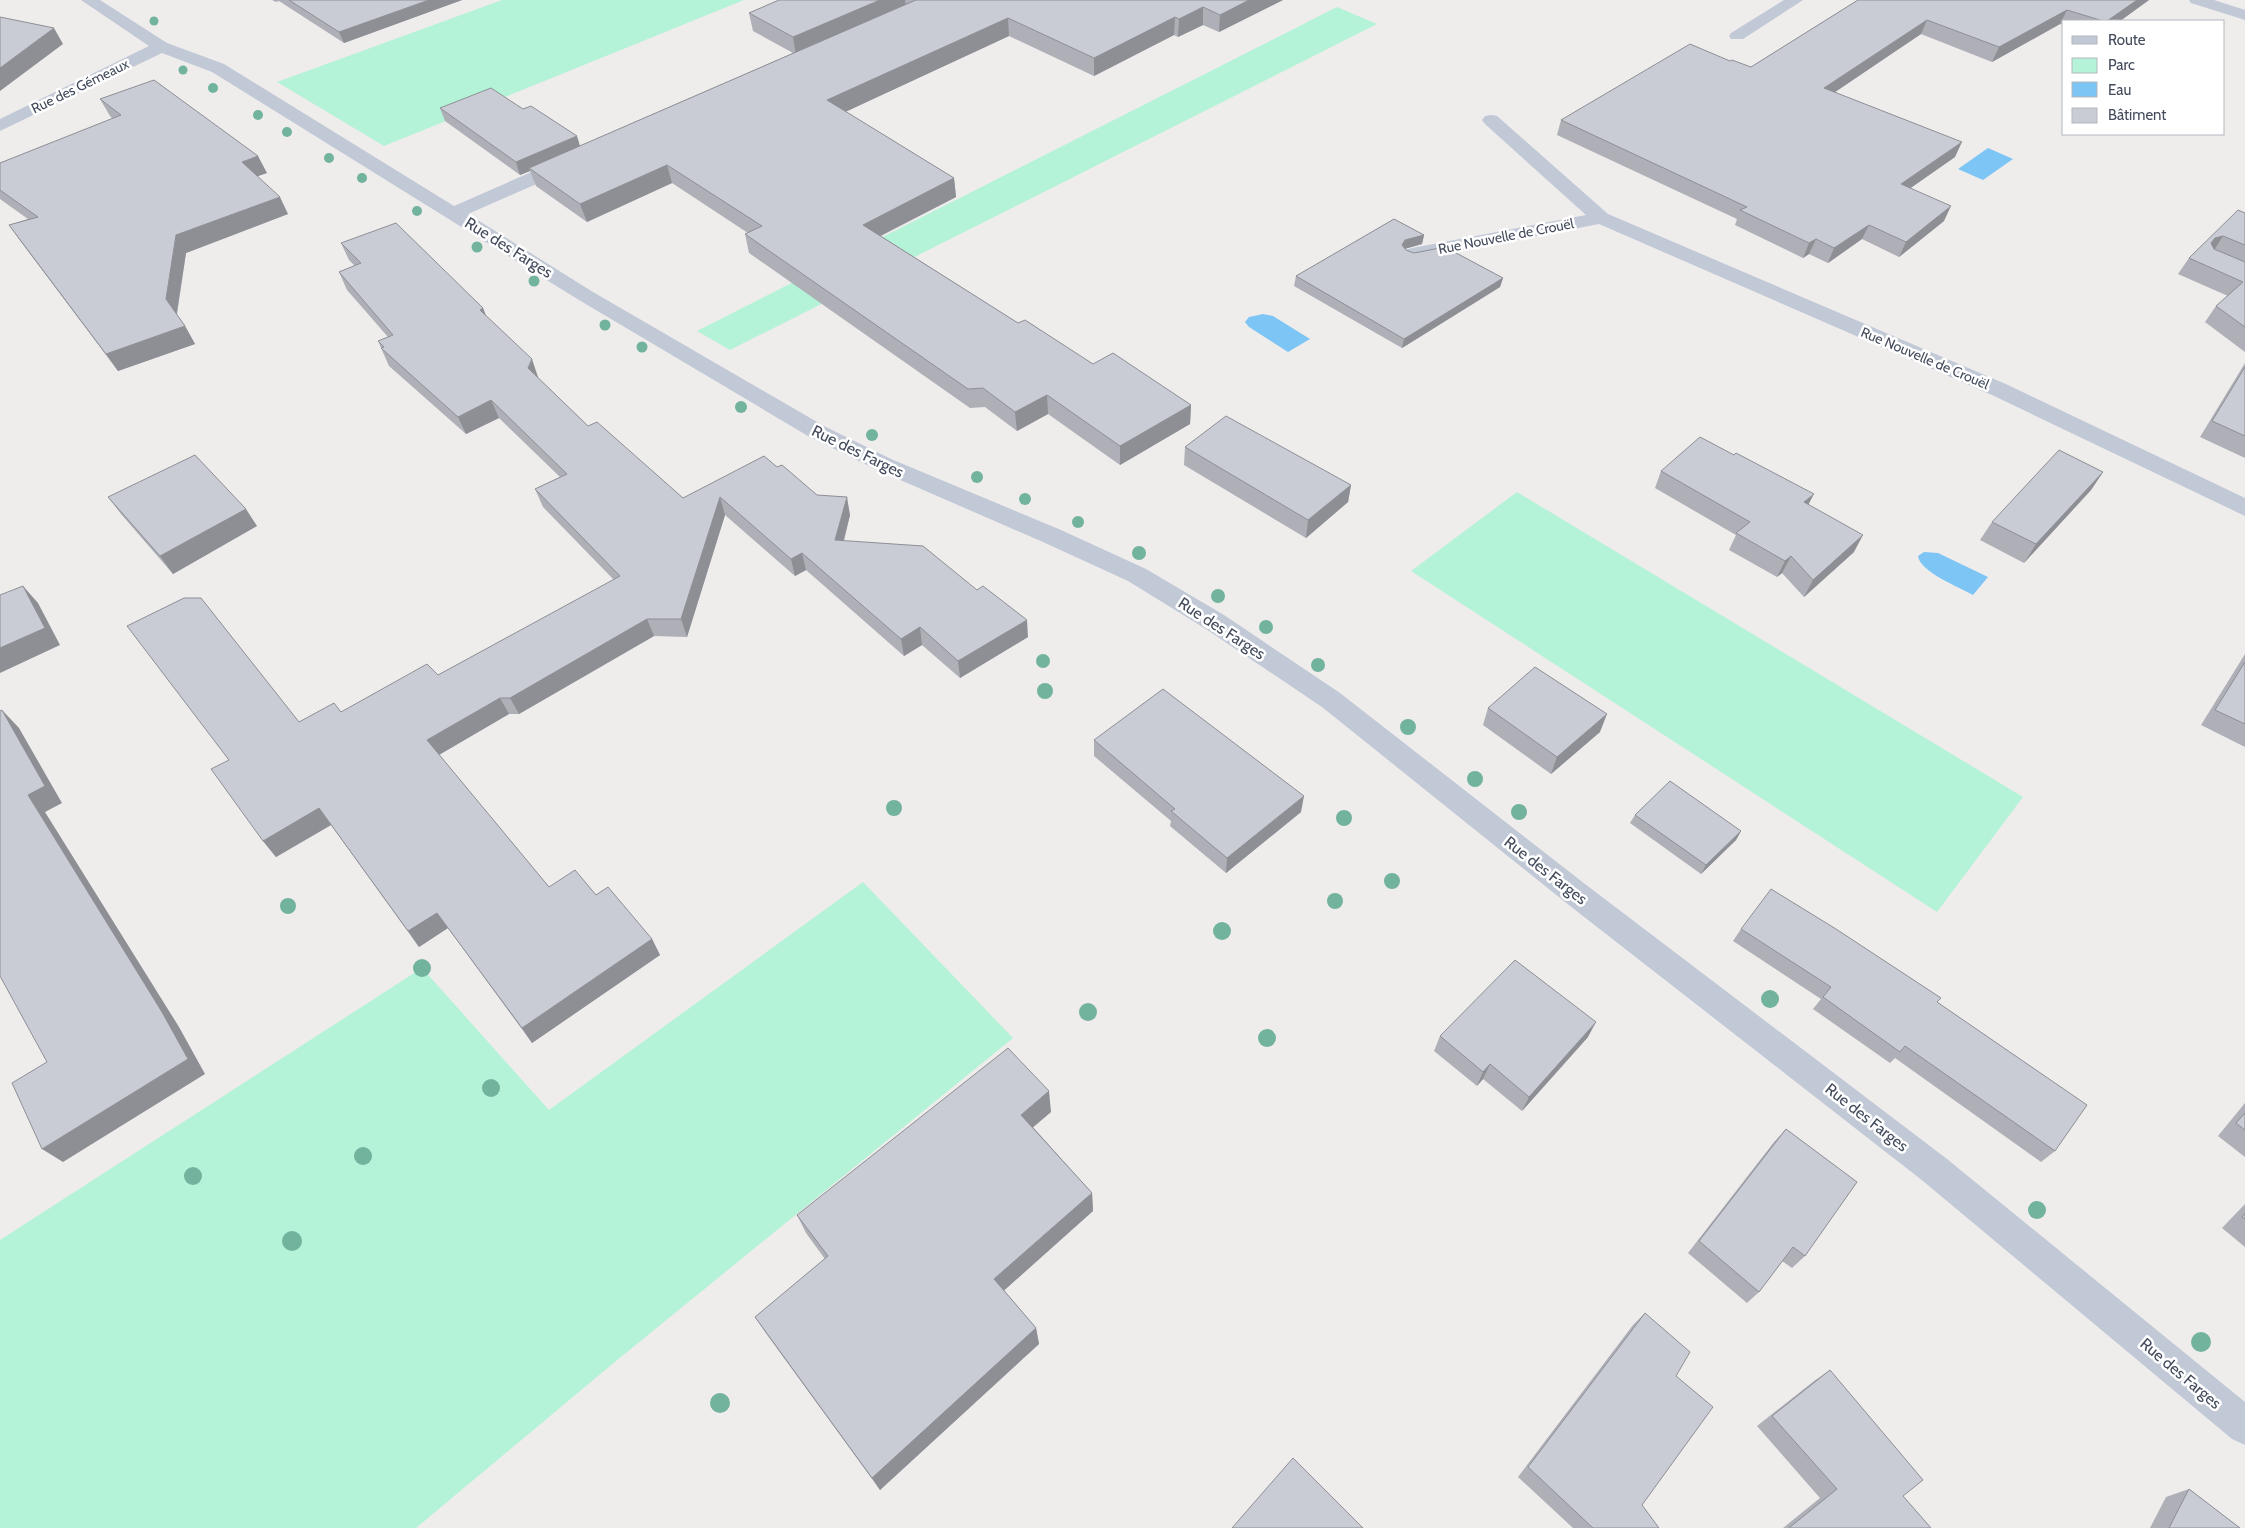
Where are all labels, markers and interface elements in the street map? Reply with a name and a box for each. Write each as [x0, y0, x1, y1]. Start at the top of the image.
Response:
legend [2062, 20, 2225, 135]
text: Route [2108, 31, 2146, 49]
street label: Rue des Gémeaux [28, 54, 132, 117]
text: Parc [2108, 56, 2135, 74]
text: Eau [2108, 81, 2131, 99]
text: Bâtiment [2108, 106, 2166, 124]
street label: Rue des Farges [461, 213, 556, 282]
street label: Rue Nouvelle de Crouël [1437, 214, 1576, 258]
street label: Rue Nouvelle de Crouël [1858, 323, 1993, 393]
street label: Rue des Farges [809, 421, 907, 482]
street label: Rue des Farges [1175, 593, 1269, 664]
street label: Rue des Farges [1501, 832, 1591, 909]
street label: Rue des Farges [1822, 1079, 1912, 1156]
street label: Rue des Farges [2136, 1334, 2225, 1413]

